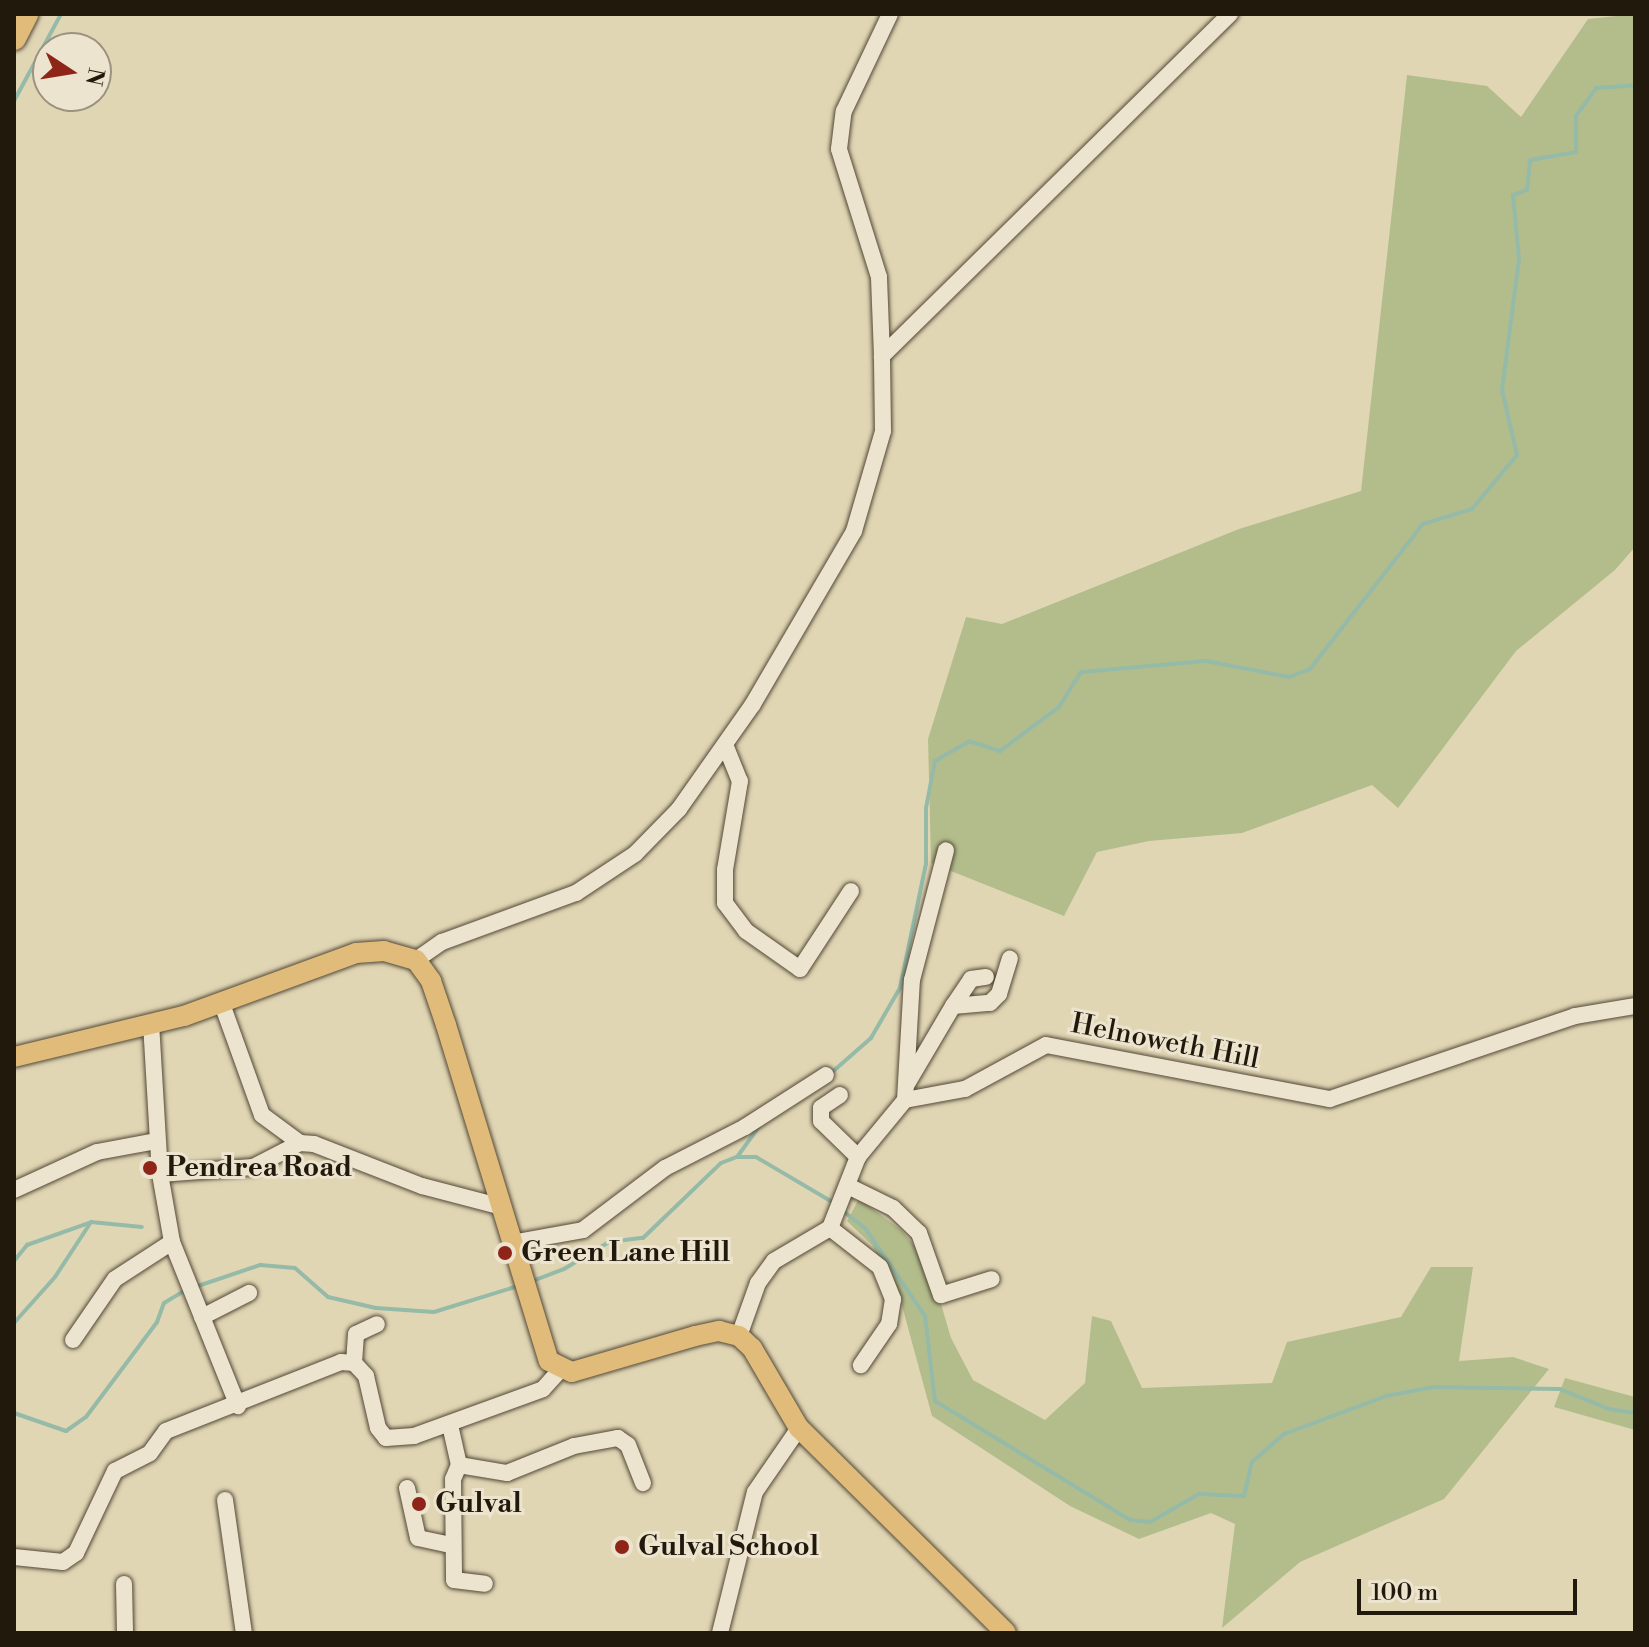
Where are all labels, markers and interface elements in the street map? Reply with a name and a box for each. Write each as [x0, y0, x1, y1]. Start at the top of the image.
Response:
north arrow [32, 32, 112, 112]
text: N [79, 65, 109, 88]
street label: Helnoweth Hill [1068, 1007, 1262, 1077]
place label: Pendrea Road [166, 1151, 352, 1185]
marker: Pendrea Road [141, 1159, 159, 1177]
place label: Green Lane Hill [521, 1236, 730, 1270]
marker: Green Lane Hill [496, 1244, 514, 1262]
place label: Gulval [435, 1487, 522, 1521]
marker: Gulval [410, 1495, 428, 1513]
place label: Gulval School [638, 1530, 819, 1564]
marker: Gulval School [613, 1538, 631, 1556]
scale bar [1361, 1563, 1581, 1613]
text: 100 m [1371, 1578, 1438, 1608]

